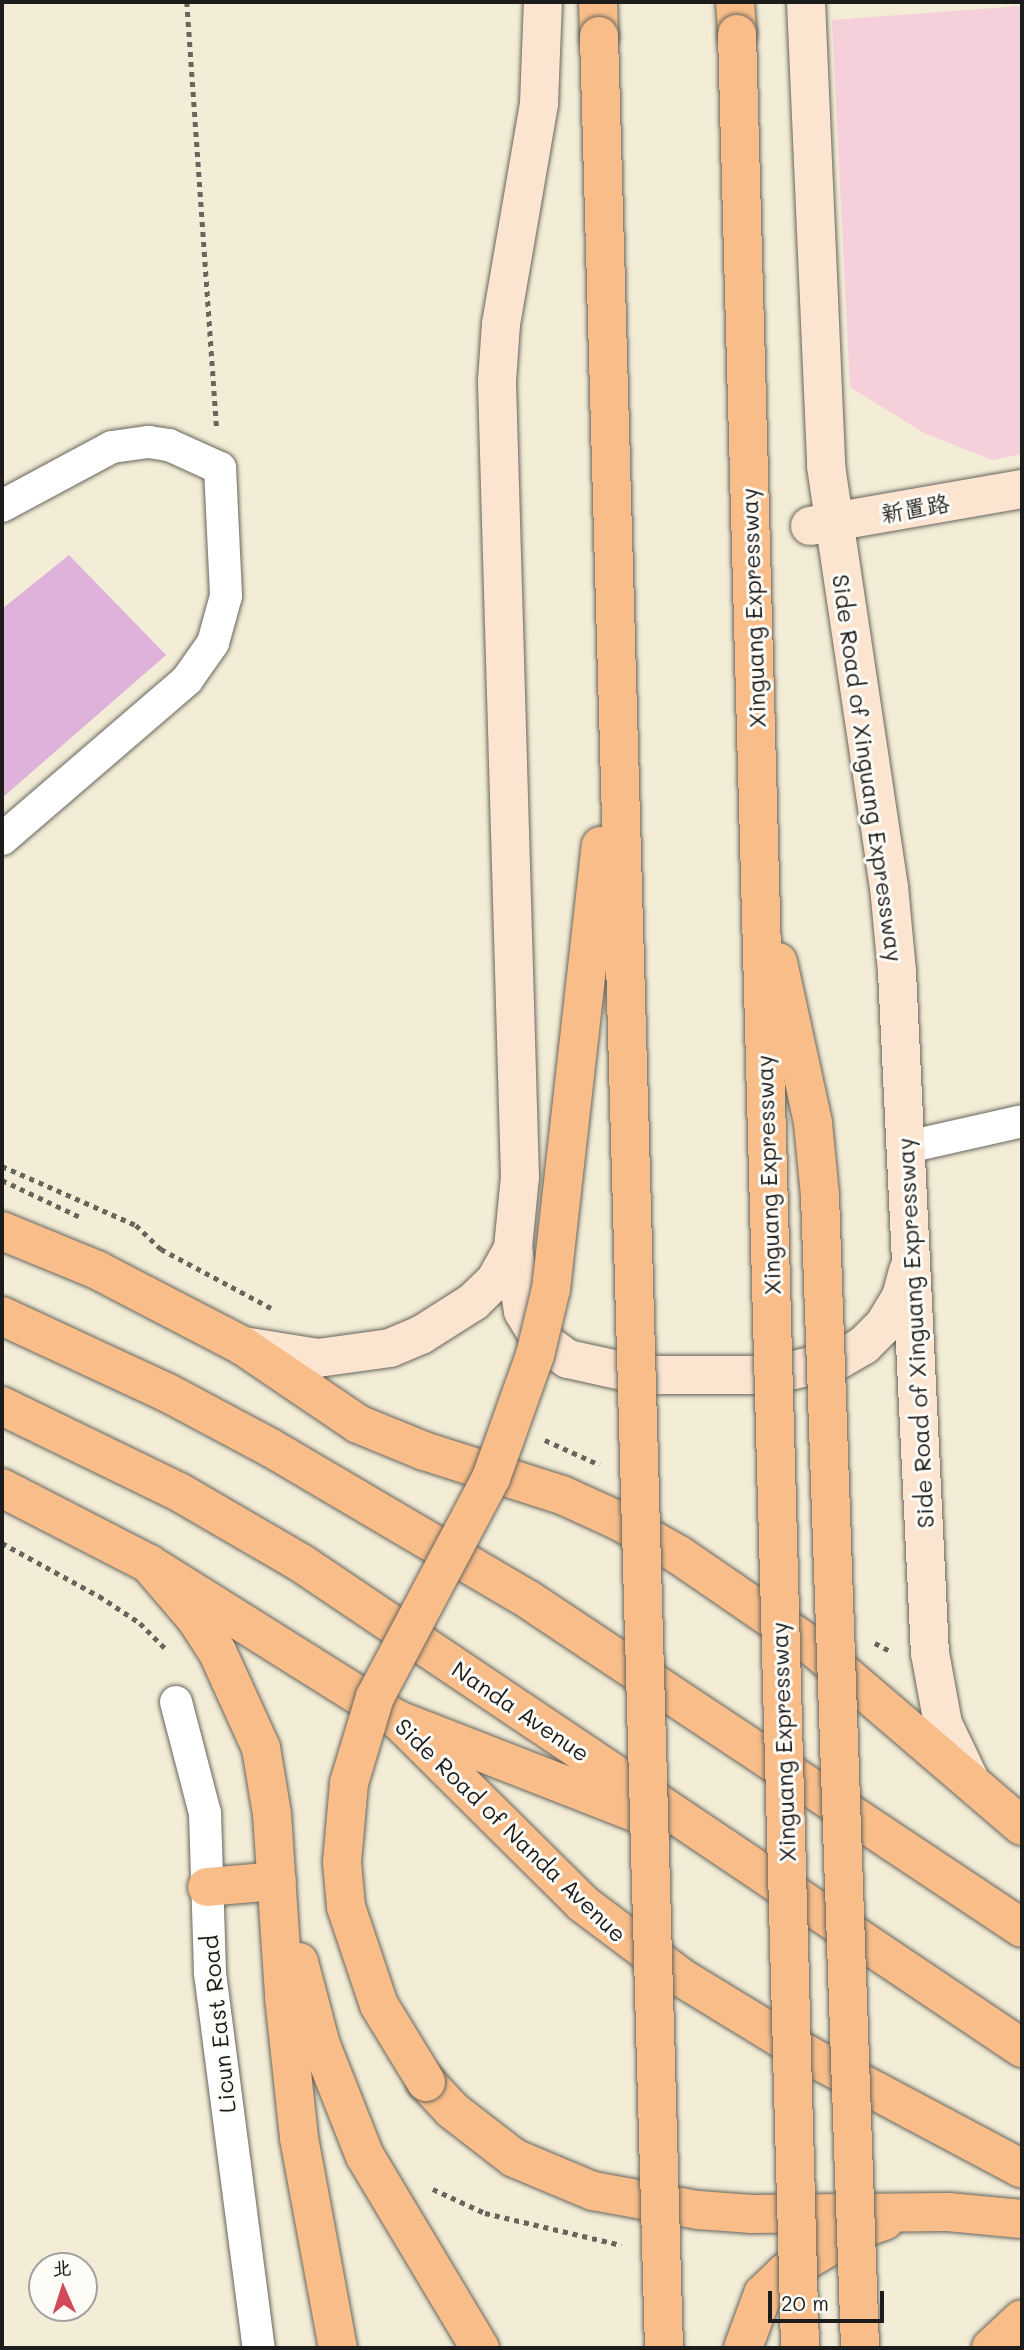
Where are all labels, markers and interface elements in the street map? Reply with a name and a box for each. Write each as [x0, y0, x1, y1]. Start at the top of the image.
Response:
street label: Xinguang Expressway [735, 488, 771, 728]
street label: 新置路 [879, 488, 951, 528]
street label: Side Road of Xinguang Expressway [827, 573, 909, 963]
street label: Xinguang Expressway [750, 1055, 786, 1295]
street label: Side Road of Xinguang Expressway [891, 1137, 939, 1529]
street label: Xinguang Expressway [765, 1622, 801, 1862]
street label: Nanda Avenue [447, 1655, 595, 1767]
street label: Side Road of Nanda Avenue [390, 1712, 632, 1948]
street label: Licun East Road [195, 1934, 241, 2114]
north arrow [28, 2252, 98, 2322]
text: 北 [52, 2255, 72, 2281]
scale bar [772, 2276, 888, 2320]
text: 20 m [781, 2289, 829, 2316]

